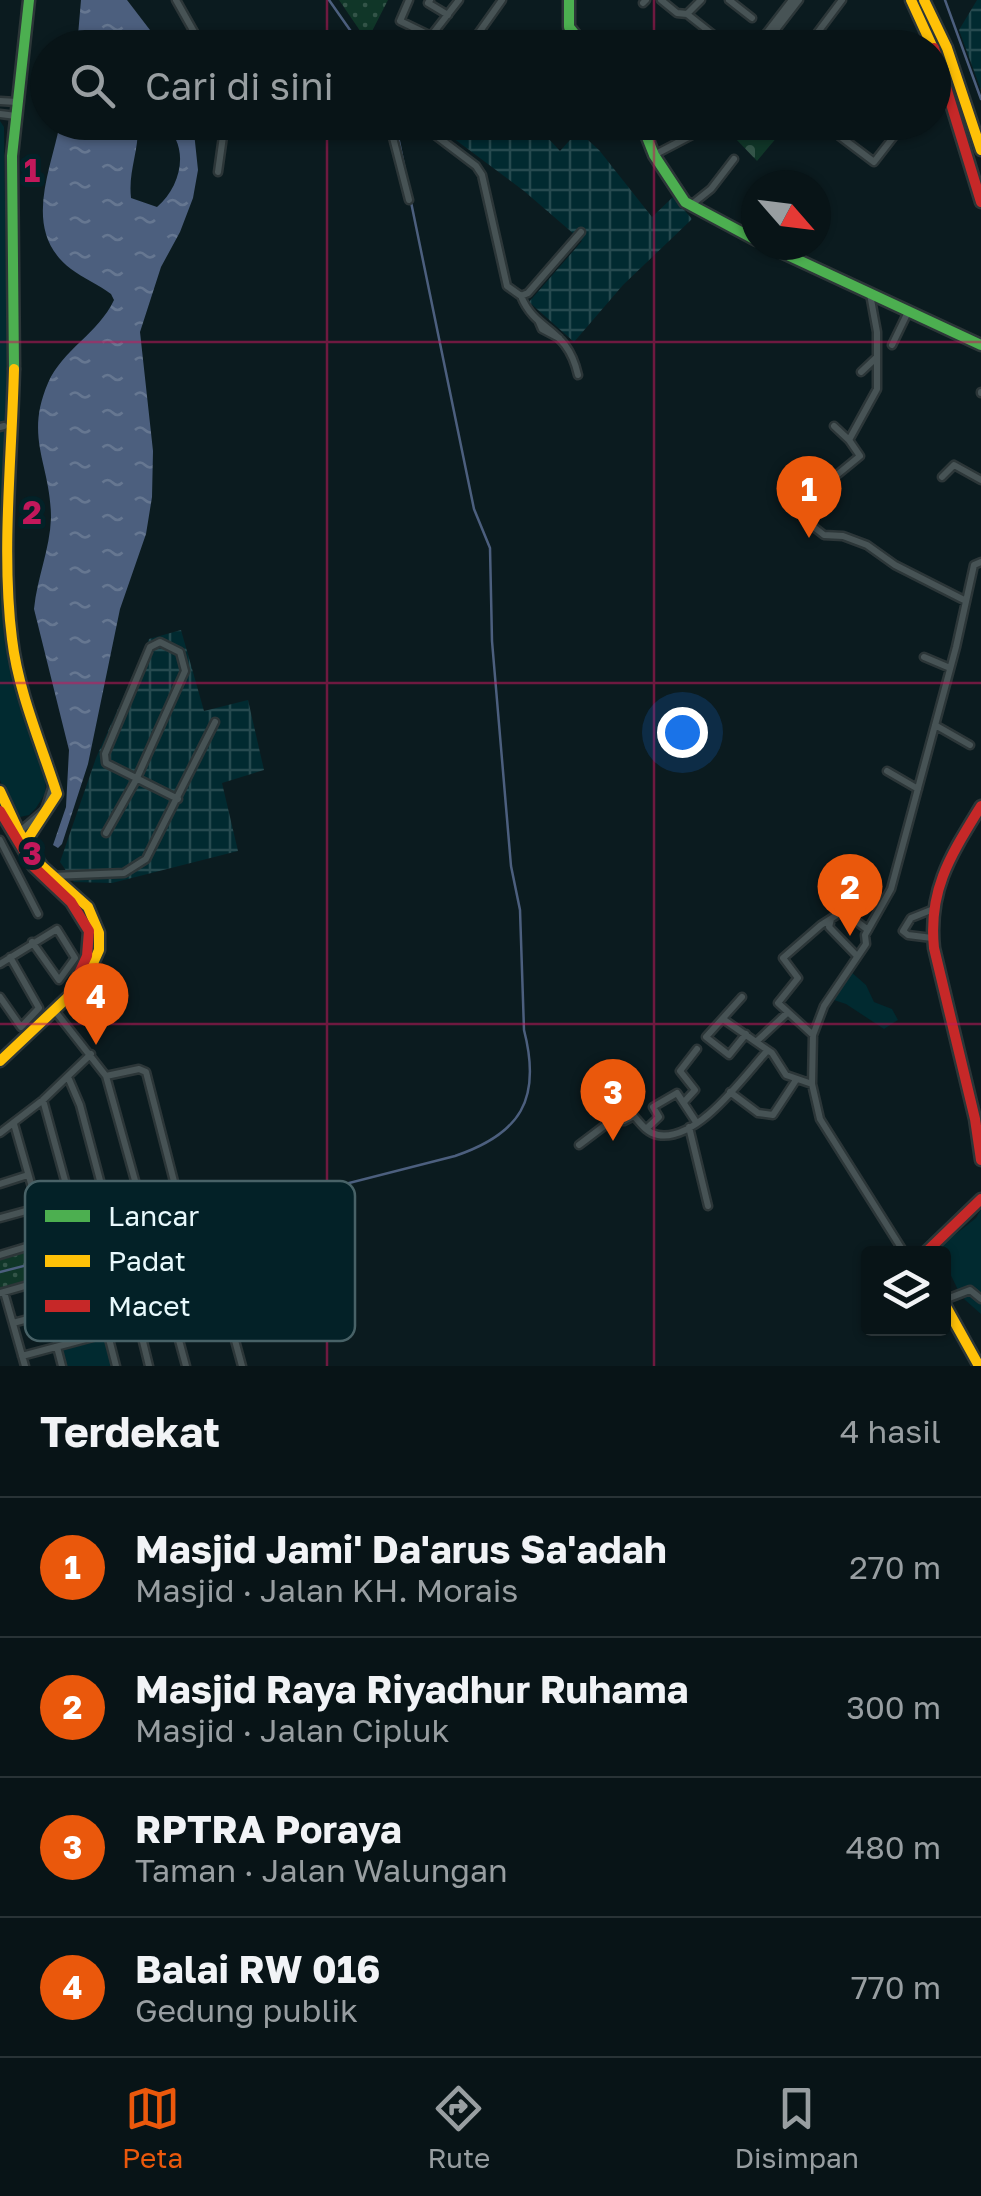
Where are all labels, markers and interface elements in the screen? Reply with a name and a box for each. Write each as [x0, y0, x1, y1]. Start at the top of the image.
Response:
search box [30, 30, 951, 140]
icon: search [65, 58, 120, 113]
text: Cari di sini [145, 63, 334, 108]
text: 1 [24, 151, 40, 189]
north arrow [741, 170, 831, 260]
pin: 1 [776, 456, 842, 538]
text: 2 [22, 493, 42, 531]
your location [657, 707, 708, 758]
text: 3 [22, 834, 42, 872]
pin: 2 [818, 854, 882, 936]
pin: 4 [64, 962, 128, 1045]
pin: 3 [580, 1058, 646, 1141]
legend [25, 1181, 355, 1341]
text: Lancar [108, 1199, 199, 1232]
text: Padat [108, 1244, 186, 1277]
map controls [861, 1246, 951, 1336]
button: layers [861, 1246, 951, 1336]
text: Macet [108, 1289, 191, 1322]
text: Terdekat [40, 1406, 220, 1456]
text: 4 hasil [840, 1412, 941, 1450]
text: Masjid Jami' Da'arus Sa'adah [135, 1526, 667, 1571]
text: 1 [64, 1548, 81, 1586]
text: 270 m [849, 1548, 941, 1586]
text: Masjid · Jalan KH. Morais [135, 1571, 518, 1609]
text: Masjid Raya Riyadhur Ruhama [135, 1666, 689, 1711]
text: 2 [63, 1688, 82, 1726]
text: 300 m [846, 1688, 941, 1726]
text: Masjid · Jalan Cipluk [135, 1711, 450, 1749]
text: RPTRA Poraya [135, 1806, 402, 1851]
text: 3 [63, 1828, 82, 1866]
text: 480 m [846, 1828, 941, 1866]
text: Taman · Jalan Walungan [135, 1851, 508, 1889]
text: Balai RW 016 [135, 1946, 380, 1991]
text: 4 [62, 1968, 83, 2006]
text: 770 m [851, 1968, 941, 2006]
text: Gedung publik [135, 1991, 358, 2029]
tab: Peta [122, 2081, 183, 2174]
tab: Rute [427, 2081, 490, 2174]
tab: Disimpan [734, 2081, 859, 2174]

